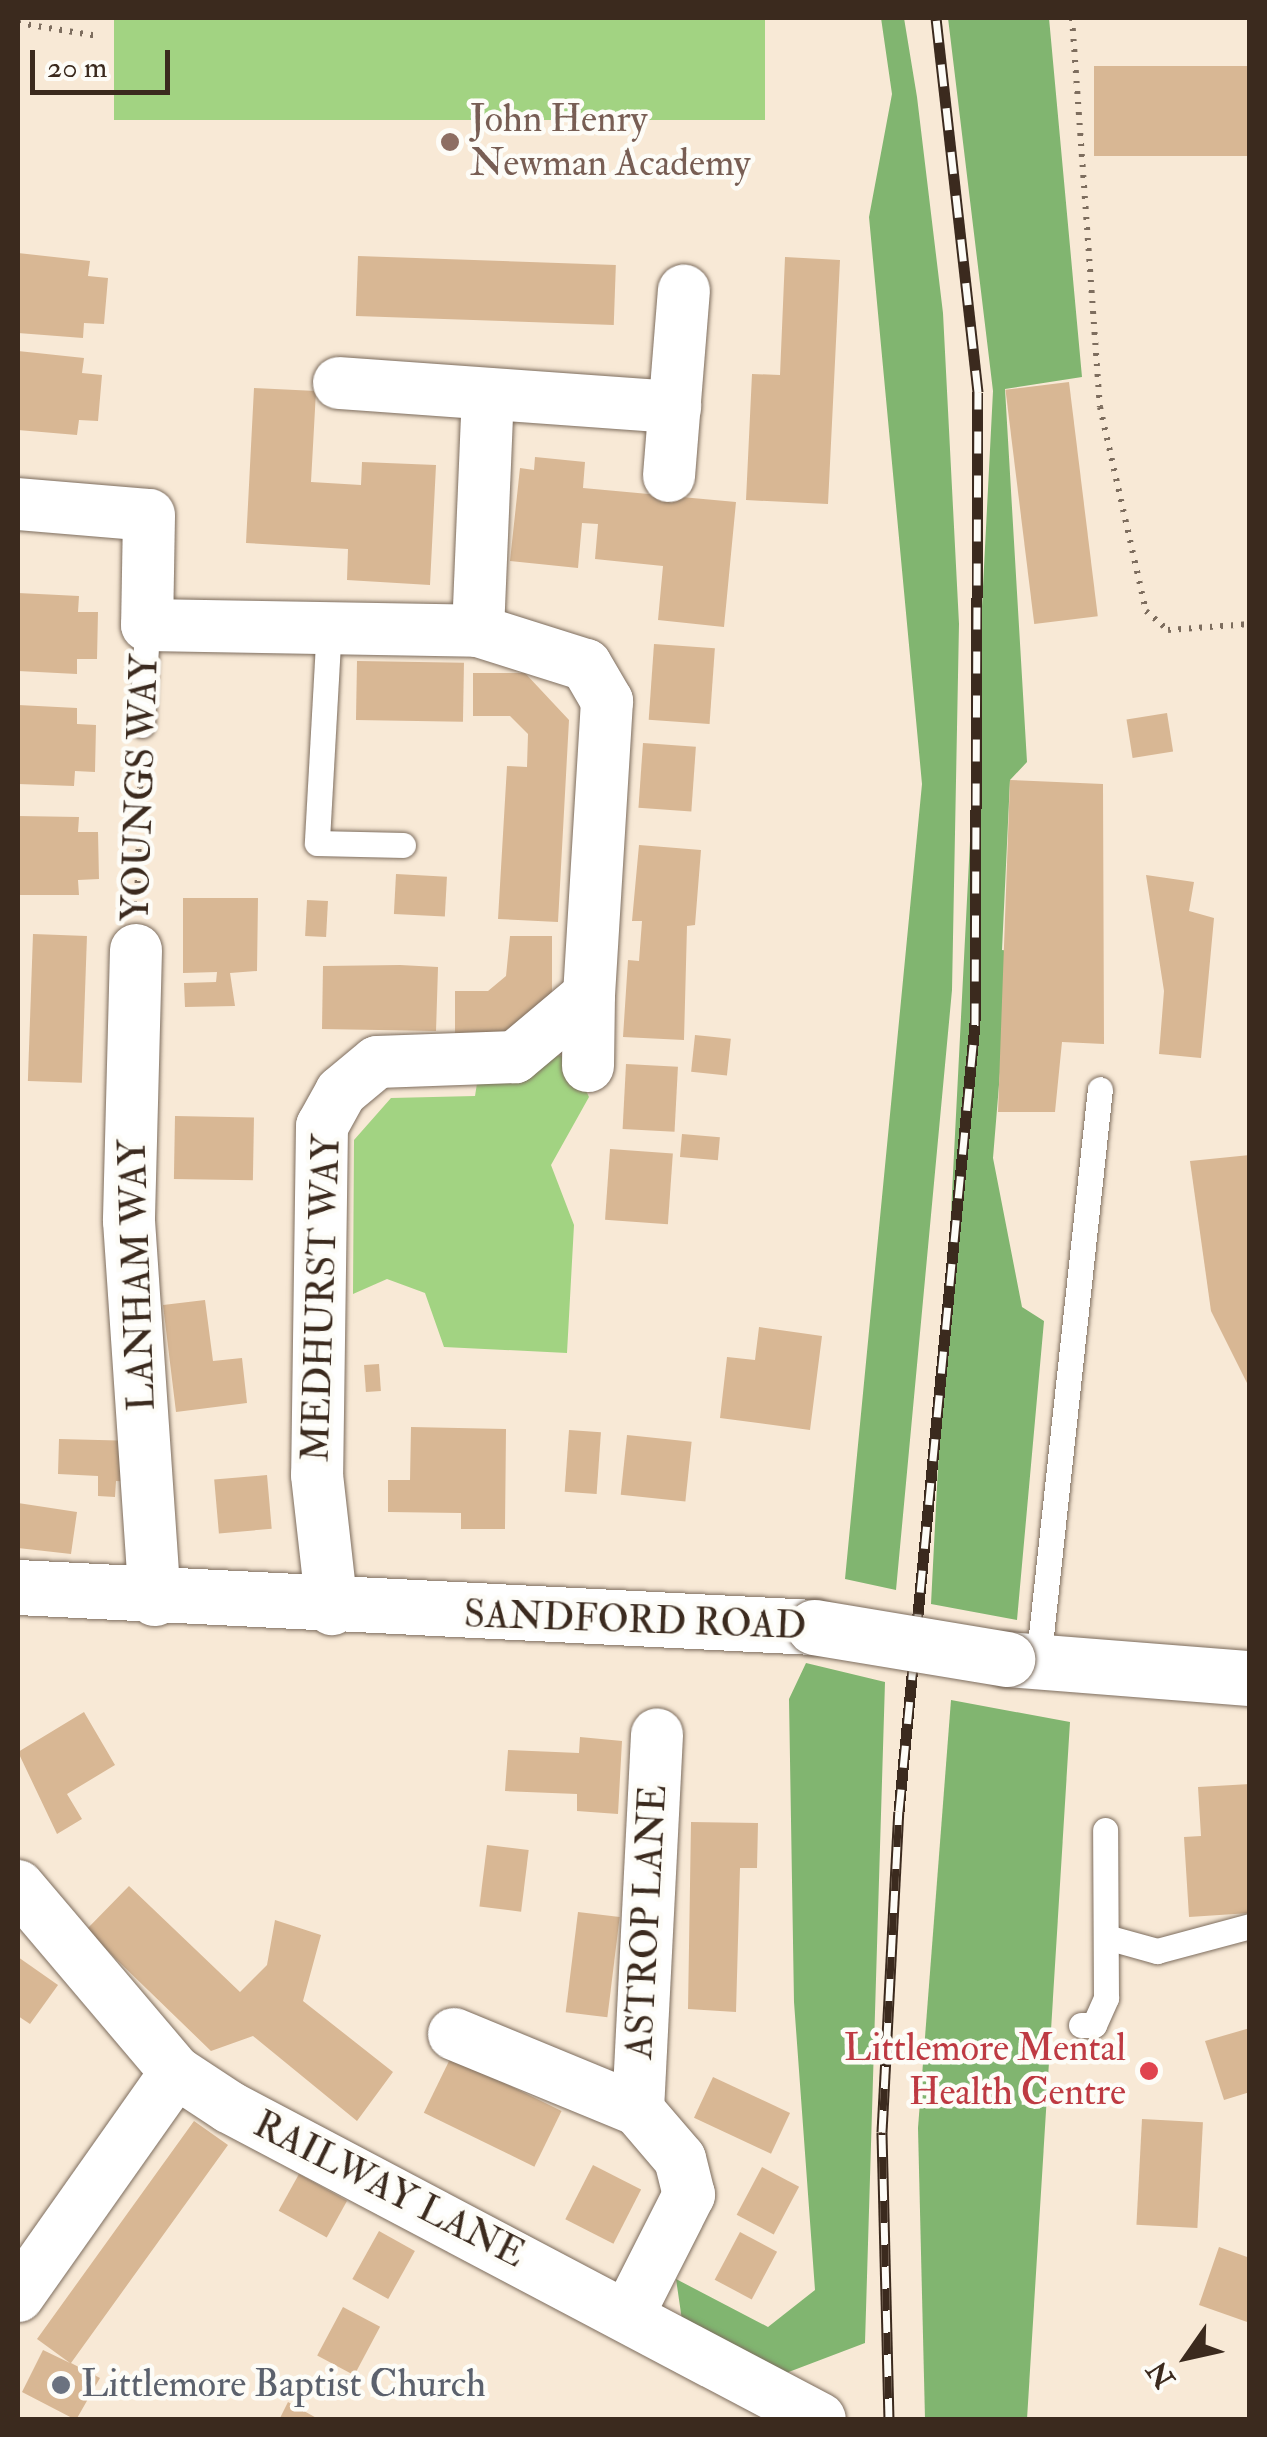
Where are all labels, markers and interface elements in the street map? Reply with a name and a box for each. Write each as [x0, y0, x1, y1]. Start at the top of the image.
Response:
scale bar [35, 30, 175, 92]
text: 20 m [47, 49, 107, 86]
place label: John Henry Newman Academy [470, 97, 750, 186]
marker: John Henry Newman Academy [439, 131, 461, 153]
street label: YOUNGS WAY [114, 653, 168, 923]
street label: MEDHURST WAY [293, 1133, 351, 1463]
street label: LANHAM WAY [110, 1138, 166, 1412]
street label: SANDFORD ROAD [463, 1592, 807, 1650]
street label: ASTROP LANE [617, 1784, 677, 2060]
place label: Littlemore Mental Health Centre [844, 2026, 1126, 2116]
marker: Littlemore Mental Health Centre [1136, 2058, 1162, 2084]
street label: RAILWAY LANE [246, 2102, 532, 2278]
north arrow [1137, 2307, 1237, 2407]
text: N [1140, 2354, 1183, 2394]
place label: Littlemore Baptist Church [81, 2362, 486, 2408]
marker: Littlemore Baptist Church [50, 2374, 72, 2396]

